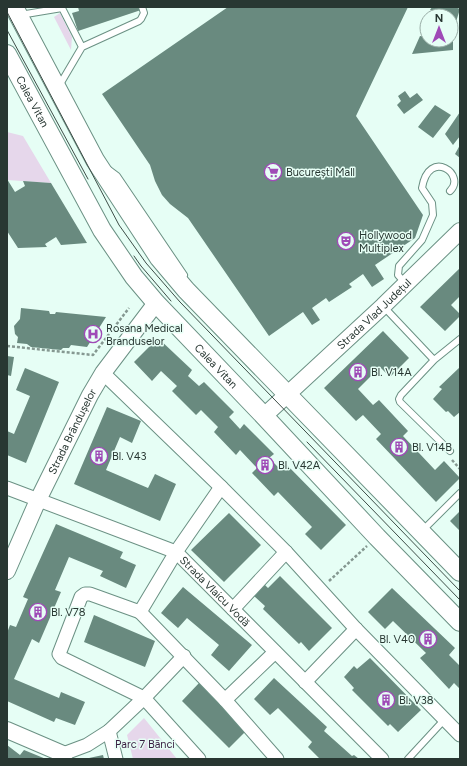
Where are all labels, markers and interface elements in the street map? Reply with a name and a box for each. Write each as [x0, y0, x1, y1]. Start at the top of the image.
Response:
north arrow [419, 8, 459, 48]
text: N [435, 12, 443, 25]
street label: Calea Vitan [14, 74, 52, 129]
supermarket icon: București Mall [263, 162, 283, 182]
place label: București Mall [286, 166, 355, 179]
place label: Hollywood Multiplex [359, 229, 412, 255]
theatre icon: Hollywood Multiplex [336, 231, 356, 251]
street label: Strada Vlad Județul [334, 276, 414, 352]
place label: Rosana Medical Branduselor [106, 322, 183, 348]
hospital icon: Rosana Medical Branduselor [83, 324, 103, 344]
street label: Calea Vitan [192, 341, 240, 391]
building icon: Bl. V14A [348, 362, 368, 382]
place label: Bl. V14A [371, 366, 412, 379]
street label: Strada Brândușelor [45, 386, 99, 476]
building icon: Bl. V14B [389, 437, 409, 457]
place label: Bl. V14B [412, 441, 452, 454]
building icon: Bl. V43 [89, 446, 109, 466]
place label: Bl. V43 [112, 450, 147, 463]
building icon: Bl. V42A [255, 455, 275, 475]
place label: Bl. V42A [278, 459, 321, 472]
street label: Strada Vlaicu Vodă [177, 553, 253, 629]
building icon: Bl. V78 [28, 602, 48, 622]
place label: Bl. V78 [51, 606, 86, 619]
building icon: Bl. V40 [418, 629, 438, 649]
place label: Bl. V40 [379, 633, 415, 646]
building icon: Bl. V38 [376, 690, 396, 710]
place label: Bl. V38 [399, 694, 434, 707]
park label: Parc 7 Bănci [115, 738, 175, 751]

